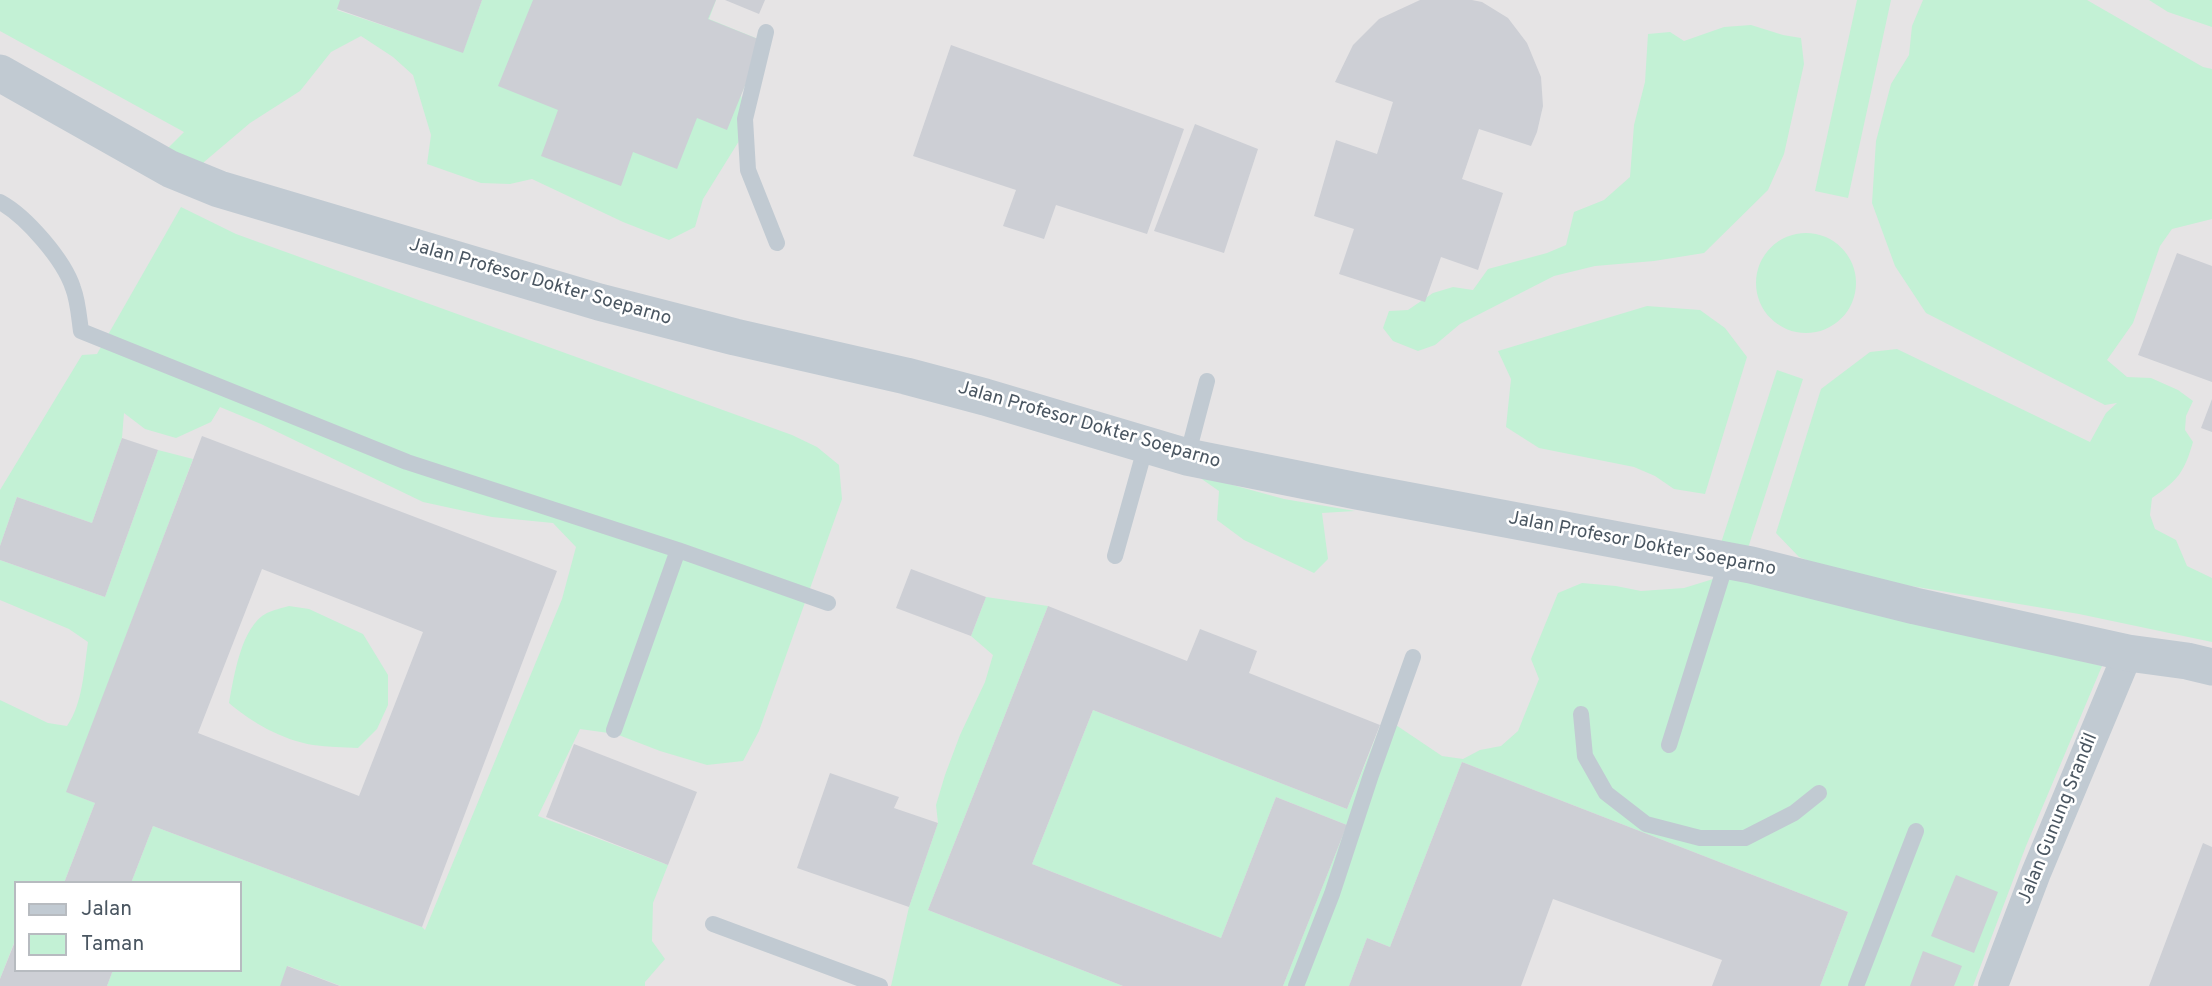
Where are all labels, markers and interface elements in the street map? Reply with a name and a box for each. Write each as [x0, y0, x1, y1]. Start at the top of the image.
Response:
street label: Jalan Profesor Dokter Soeparno [406, 235, 674, 331]
street label: Jalan Profesor Dokter Soeparno [955, 378, 1223, 474]
street label: Jalan Profesor Dokter Soeparno [1506, 508, 1778, 582]
street label: Jalan Gunung Srandil [2014, 730, 2104, 908]
legend [14, 881, 242, 972]
text: Jalan [81, 896, 132, 923]
text: Taman [81, 931, 144, 958]

